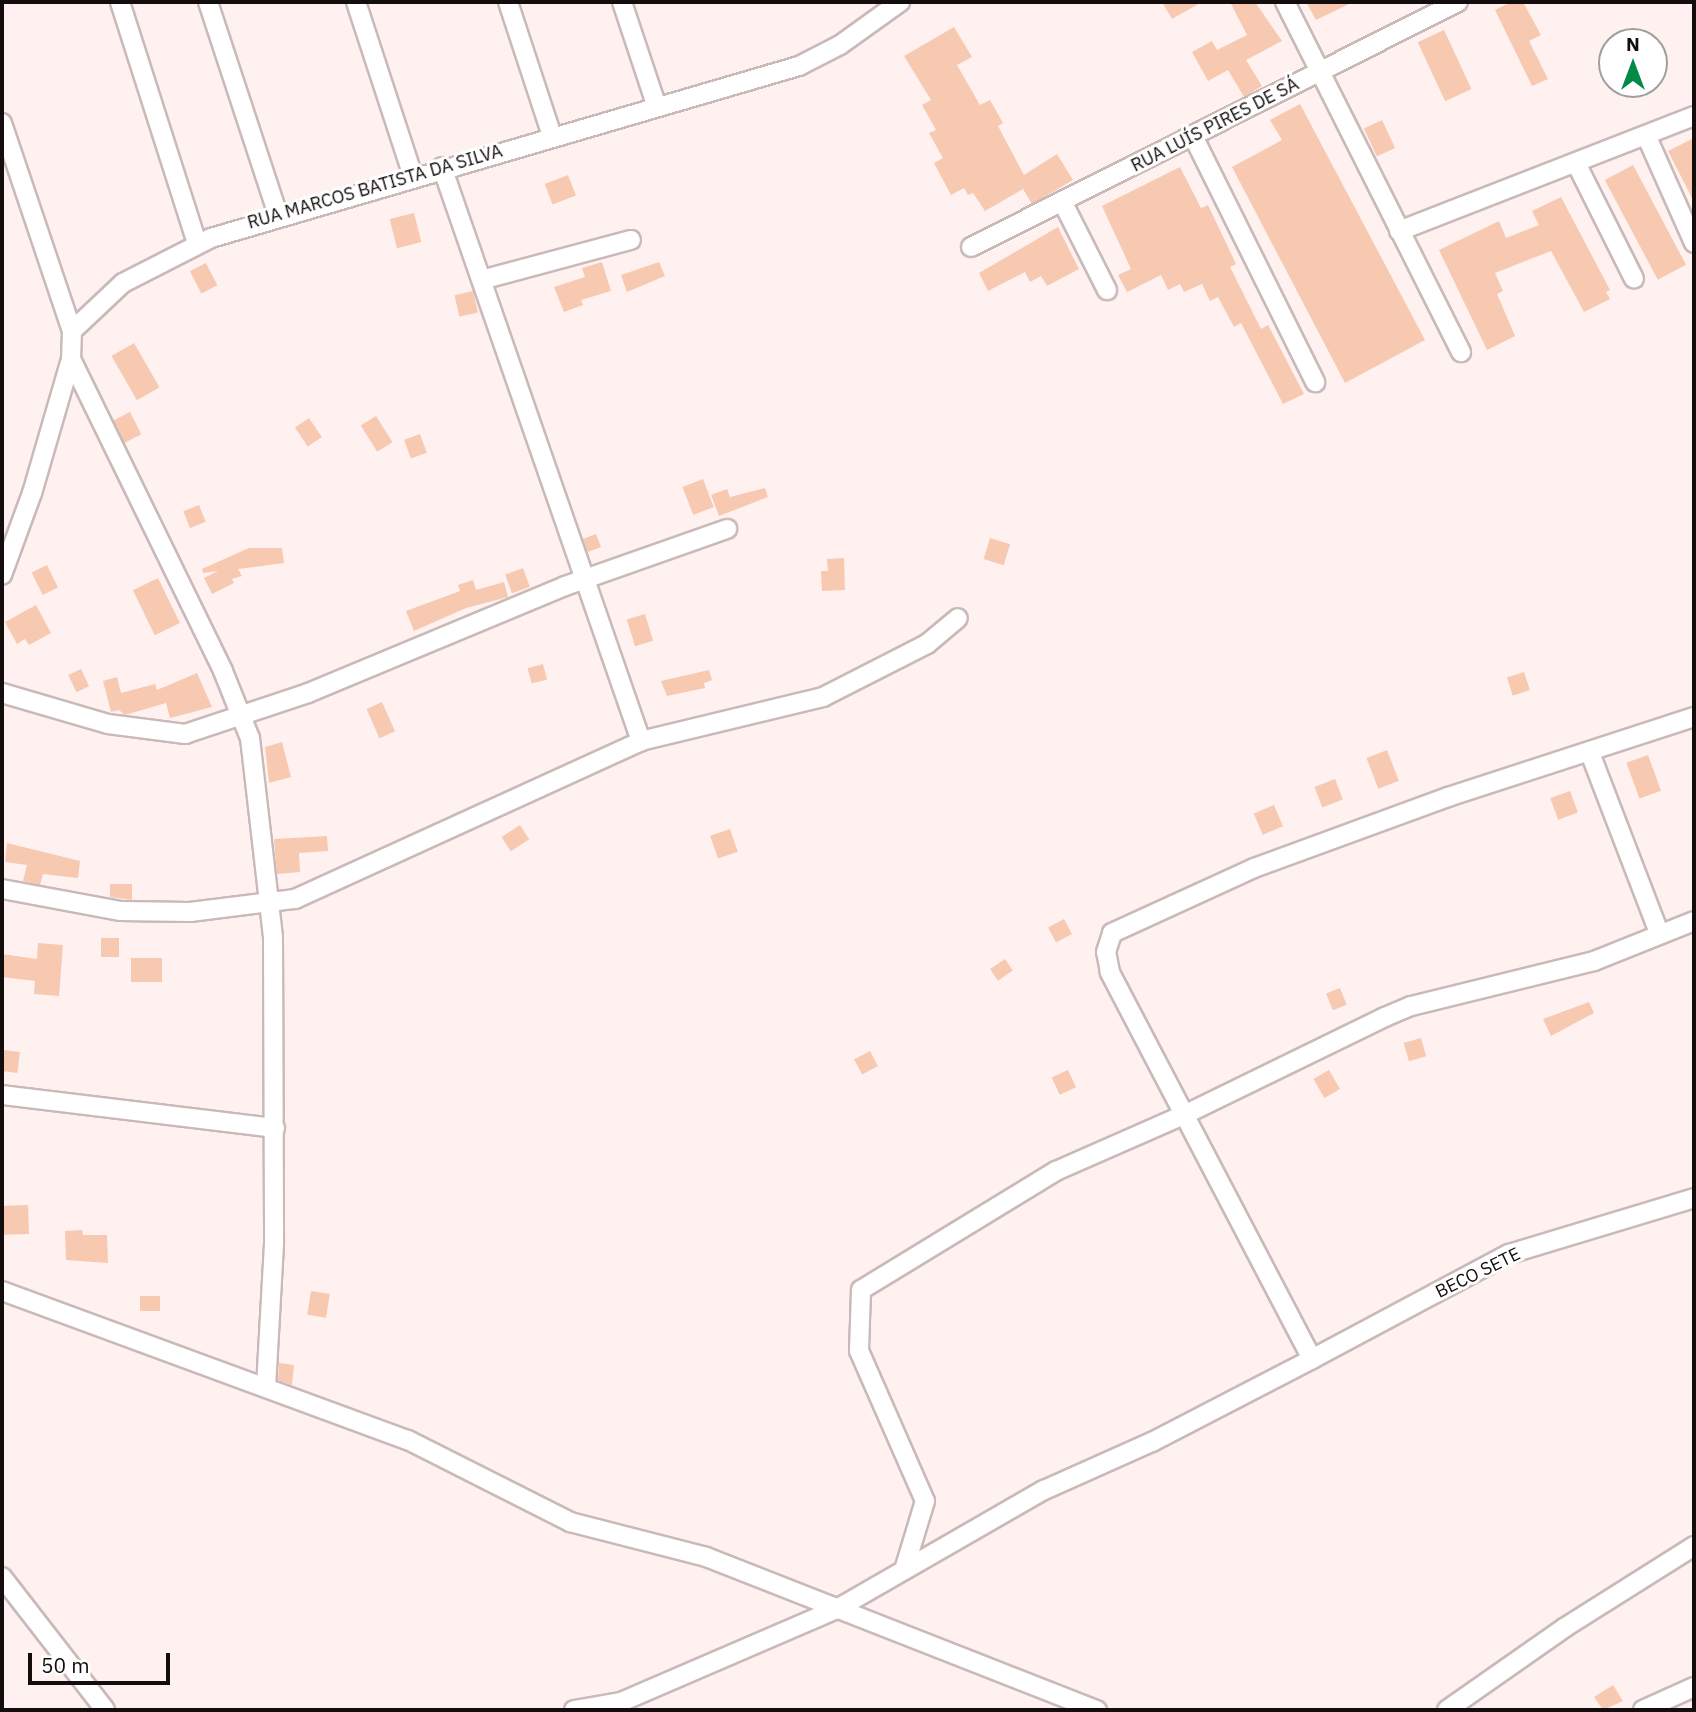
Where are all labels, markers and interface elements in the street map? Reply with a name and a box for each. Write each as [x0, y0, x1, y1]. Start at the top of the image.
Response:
north arrow [1598, 28, 1668, 98]
text: N [1626, 32, 1640, 56]
street label: RUA LUÍS PIRES DE SÁ [1128, 73, 1302, 177]
street label: RUA MARCOS BATISTA DA SILVA [245, 140, 505, 234]
street label: BECO SETE [1432, 1243, 1524, 1303]
scale bar [32, 1638, 173, 1682]
text: 50 m [41, 1651, 90, 1679]

